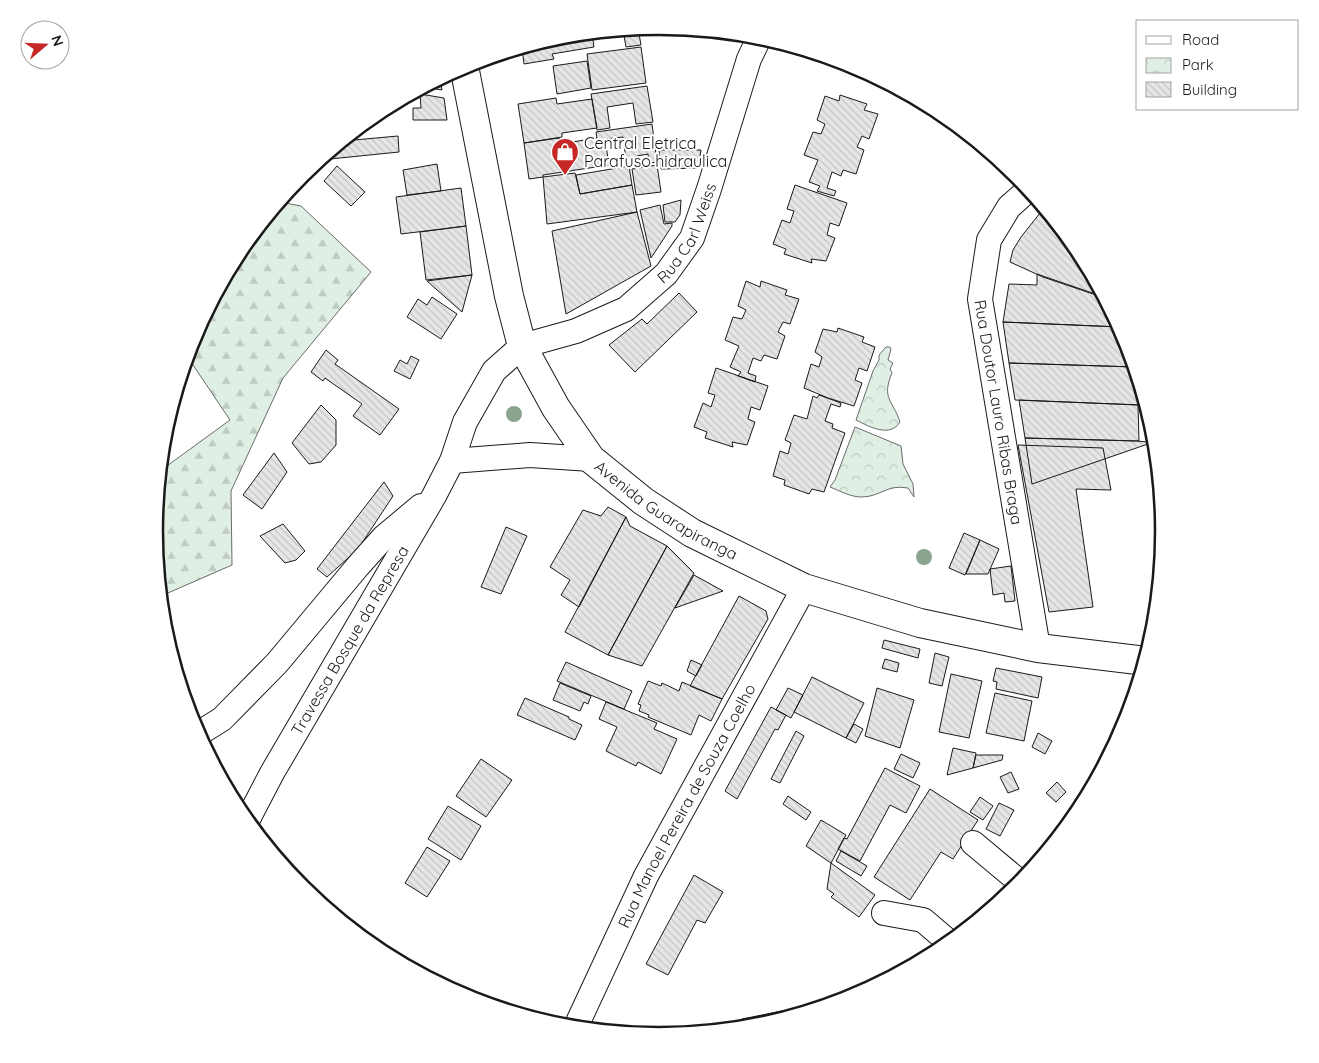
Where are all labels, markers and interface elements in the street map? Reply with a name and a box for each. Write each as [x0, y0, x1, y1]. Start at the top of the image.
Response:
north arrow [20, 20, 70, 70]
legend [1136, 20, 1299, 110]
text: Road [1182, 30, 1219, 49]
text: N [47, 33, 67, 49]
text: Park [1182, 55, 1214, 74]
text: Building [1182, 80, 1237, 99]
place label: Central Eletrica Parafuso hidraulica [584, 133, 727, 171]
shop icon: Central Eletrica Parafuso hidraulica [550, 137, 580, 176]
street label: Rua Carl Weiss [653, 181, 720, 287]
street label: Rua Doutor Lauro Ribas Braga [970, 298, 1027, 526]
street label: Avenida Guarapiranga [591, 456, 741, 564]
street label: Travessa Bosque da Represa [287, 542, 413, 738]
street label: Rua Manoel Pereira de Souza Coelho [613, 680, 760, 931]

